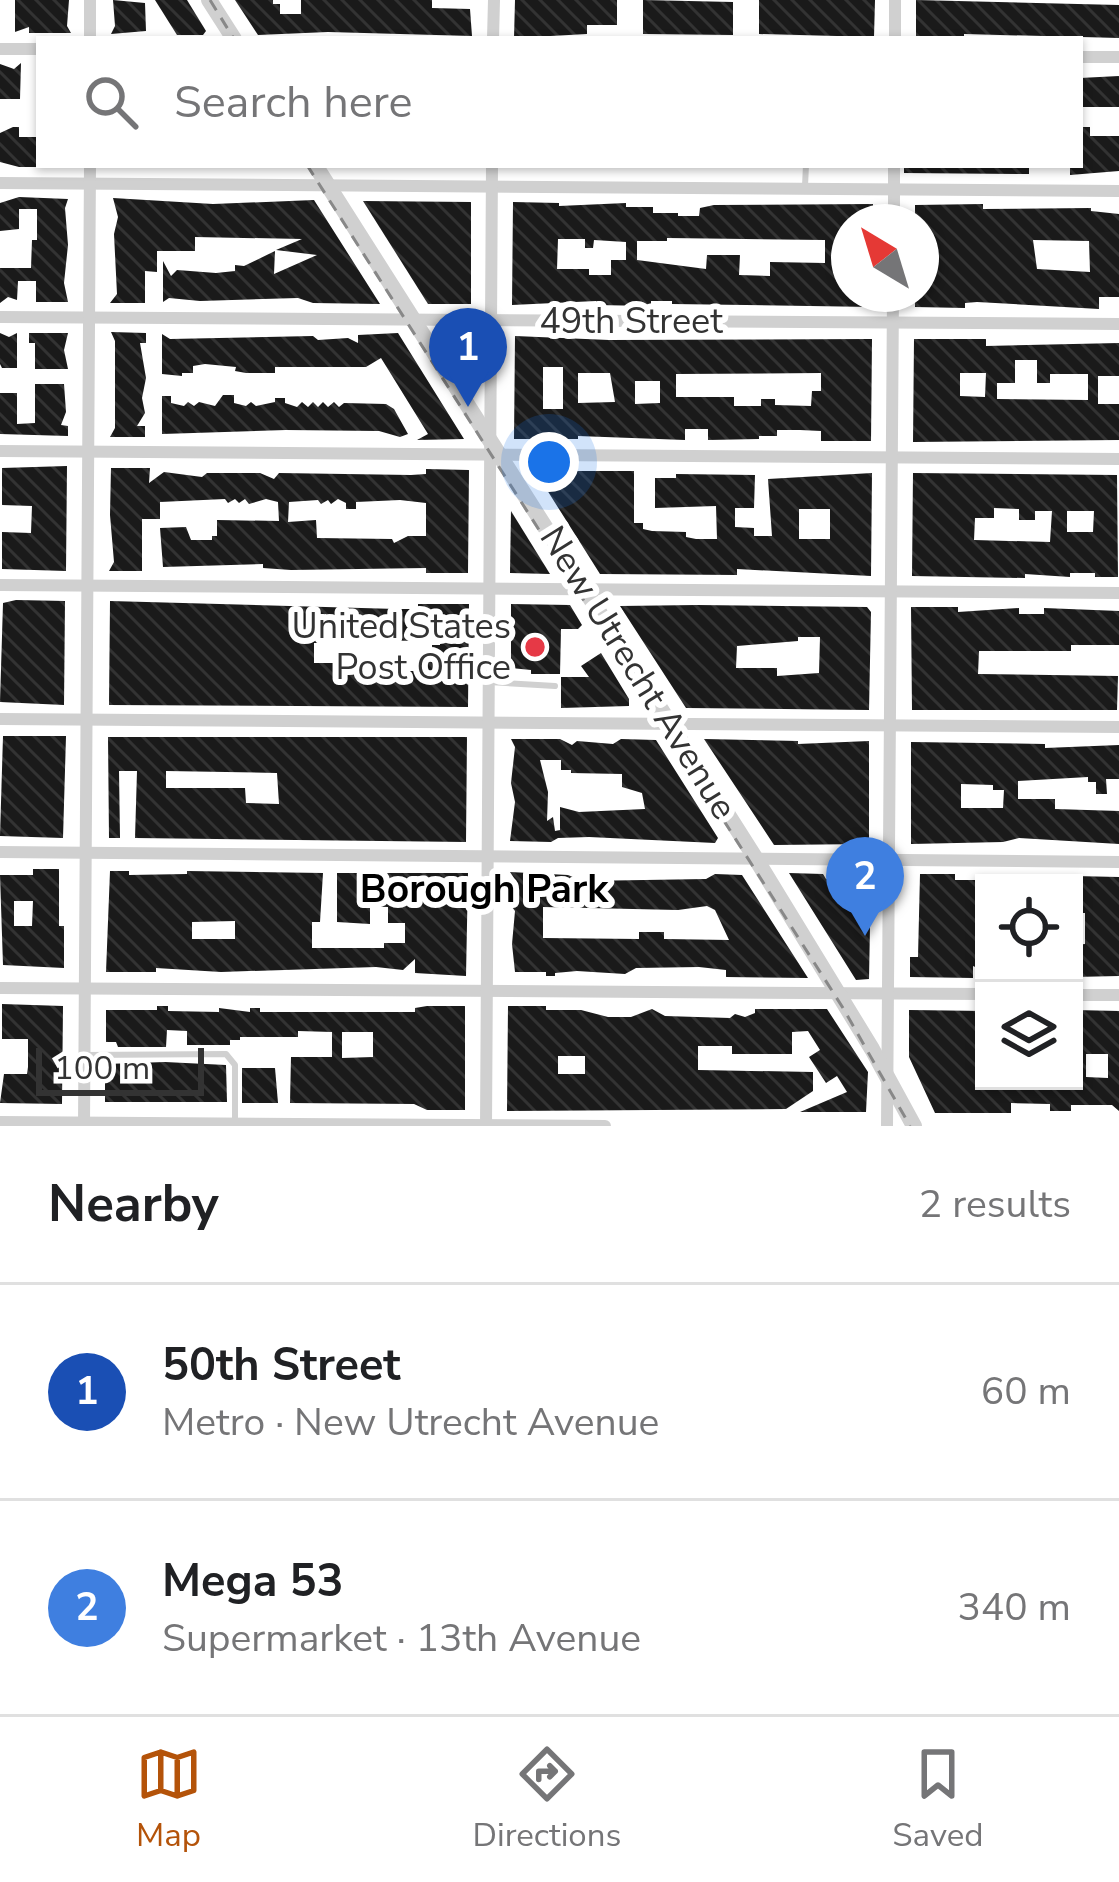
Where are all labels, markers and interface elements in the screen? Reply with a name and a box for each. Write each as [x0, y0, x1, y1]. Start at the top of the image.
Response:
search box [36, 36, 1083, 168]
icon: search [78, 69, 144, 135]
text: Search here [174, 72, 413, 133]
north arrow [831, 204, 939, 312]
street label: 49th Street [539, 297, 723, 346]
pin: 1 [429, 308, 507, 407]
your location [519, 432, 579, 492]
street label: New Utrecht Avenue [528, 517, 748, 829]
place label: United States Post Office [292, 602, 511, 692]
marker: United States Post Office [522, 634, 548, 660]
pin: 2 [826, 837, 904, 936]
district label: Borough Park [360, 863, 609, 916]
map controls [975, 874, 1083, 1090]
button: locate [975, 874, 1083, 982]
button: layers [975, 982, 1083, 1090]
scale bar [36, 1042, 204, 1095]
text: 100 m [54, 1046, 150, 1091]
text: Nearby [48, 1169, 219, 1239]
text: 2 results [919, 1178, 1071, 1231]
text: 50th Street [162, 1335, 400, 1396]
text: 1 [75, 1365, 99, 1418]
text: 60 m [981, 1365, 1071, 1418]
text: Metro · New Utrecht Avenue [162, 1396, 659, 1449]
text: Mega 53 [162, 1551, 343, 1612]
text: 2 [75, 1581, 99, 1634]
text: 340 m [957, 1581, 1071, 1634]
text: Supermarket · 13th Avenue [162, 1612, 641, 1665]
tab: Map [136, 1741, 202, 1858]
tab: Directions [473, 1741, 621, 1858]
tab: Saved [892, 1741, 983, 1858]

